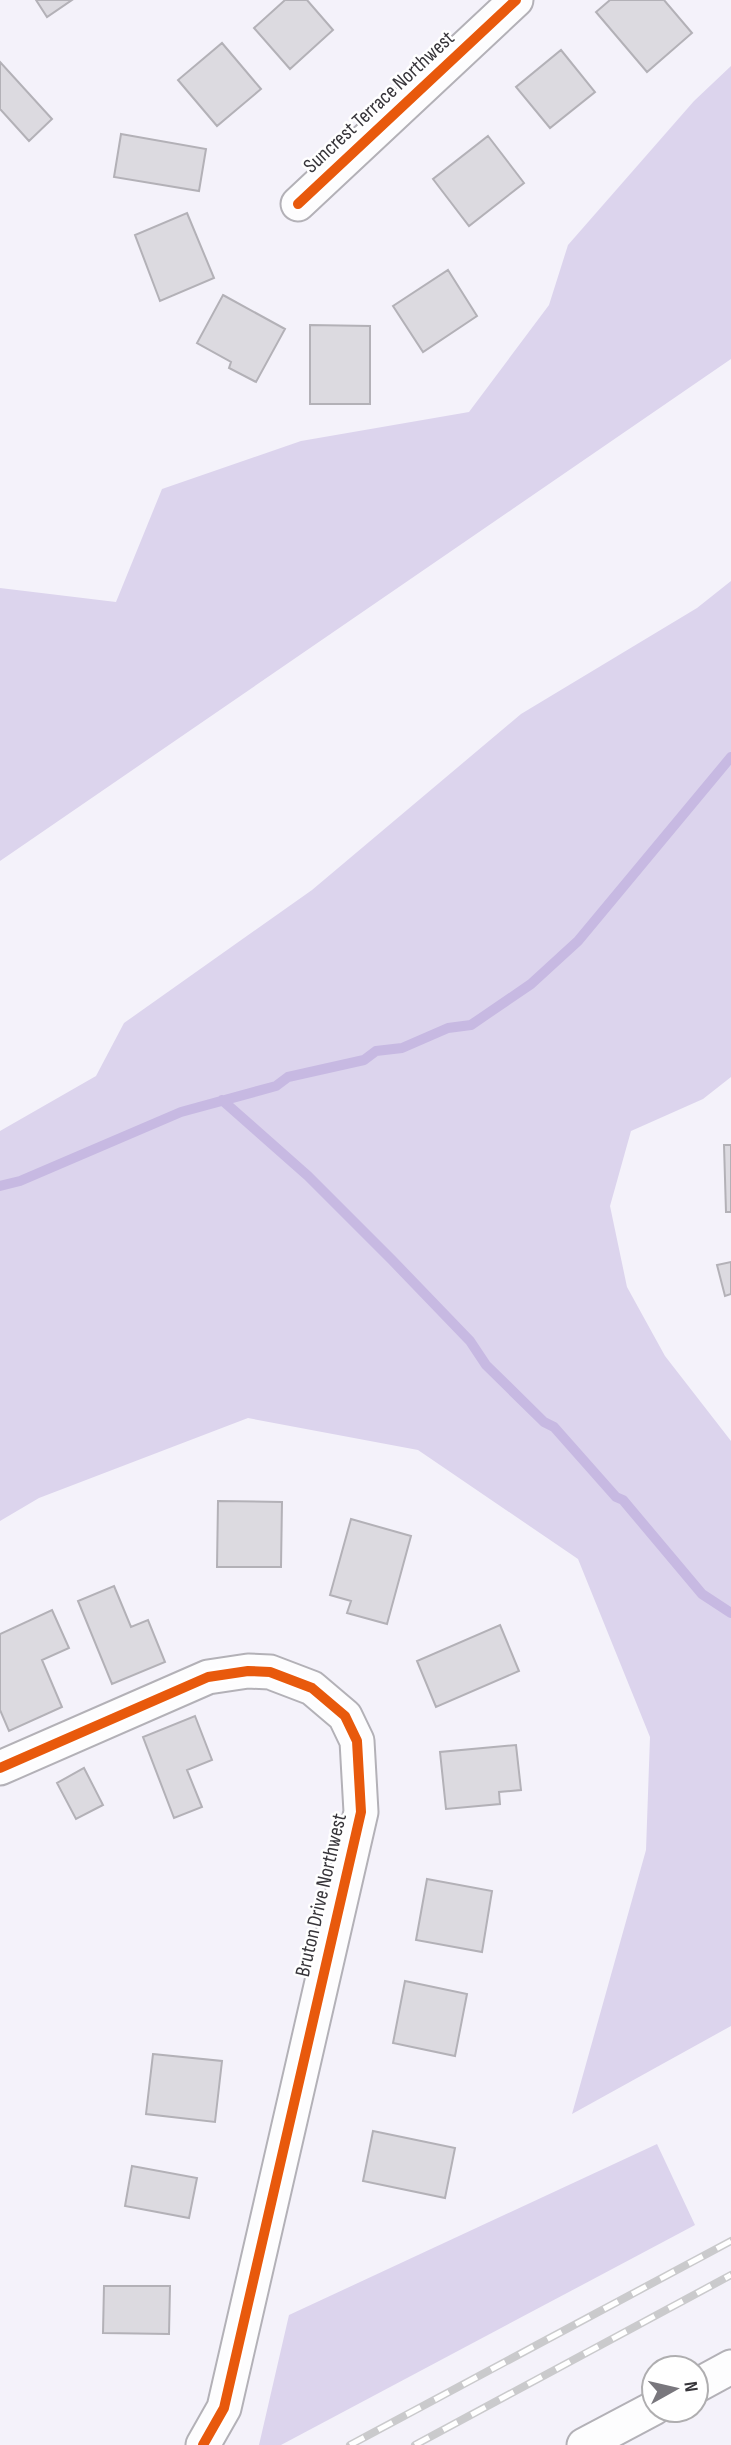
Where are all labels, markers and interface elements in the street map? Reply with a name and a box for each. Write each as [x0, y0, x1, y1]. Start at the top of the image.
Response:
street label: Suncrest Terrace Northwest [298, 26, 460, 178]
street label: Bruton Drive Northwest [290, 1811, 352, 1979]
north arrow [640, 2354, 710, 2424]
text: N [678, 2380, 702, 2393]

